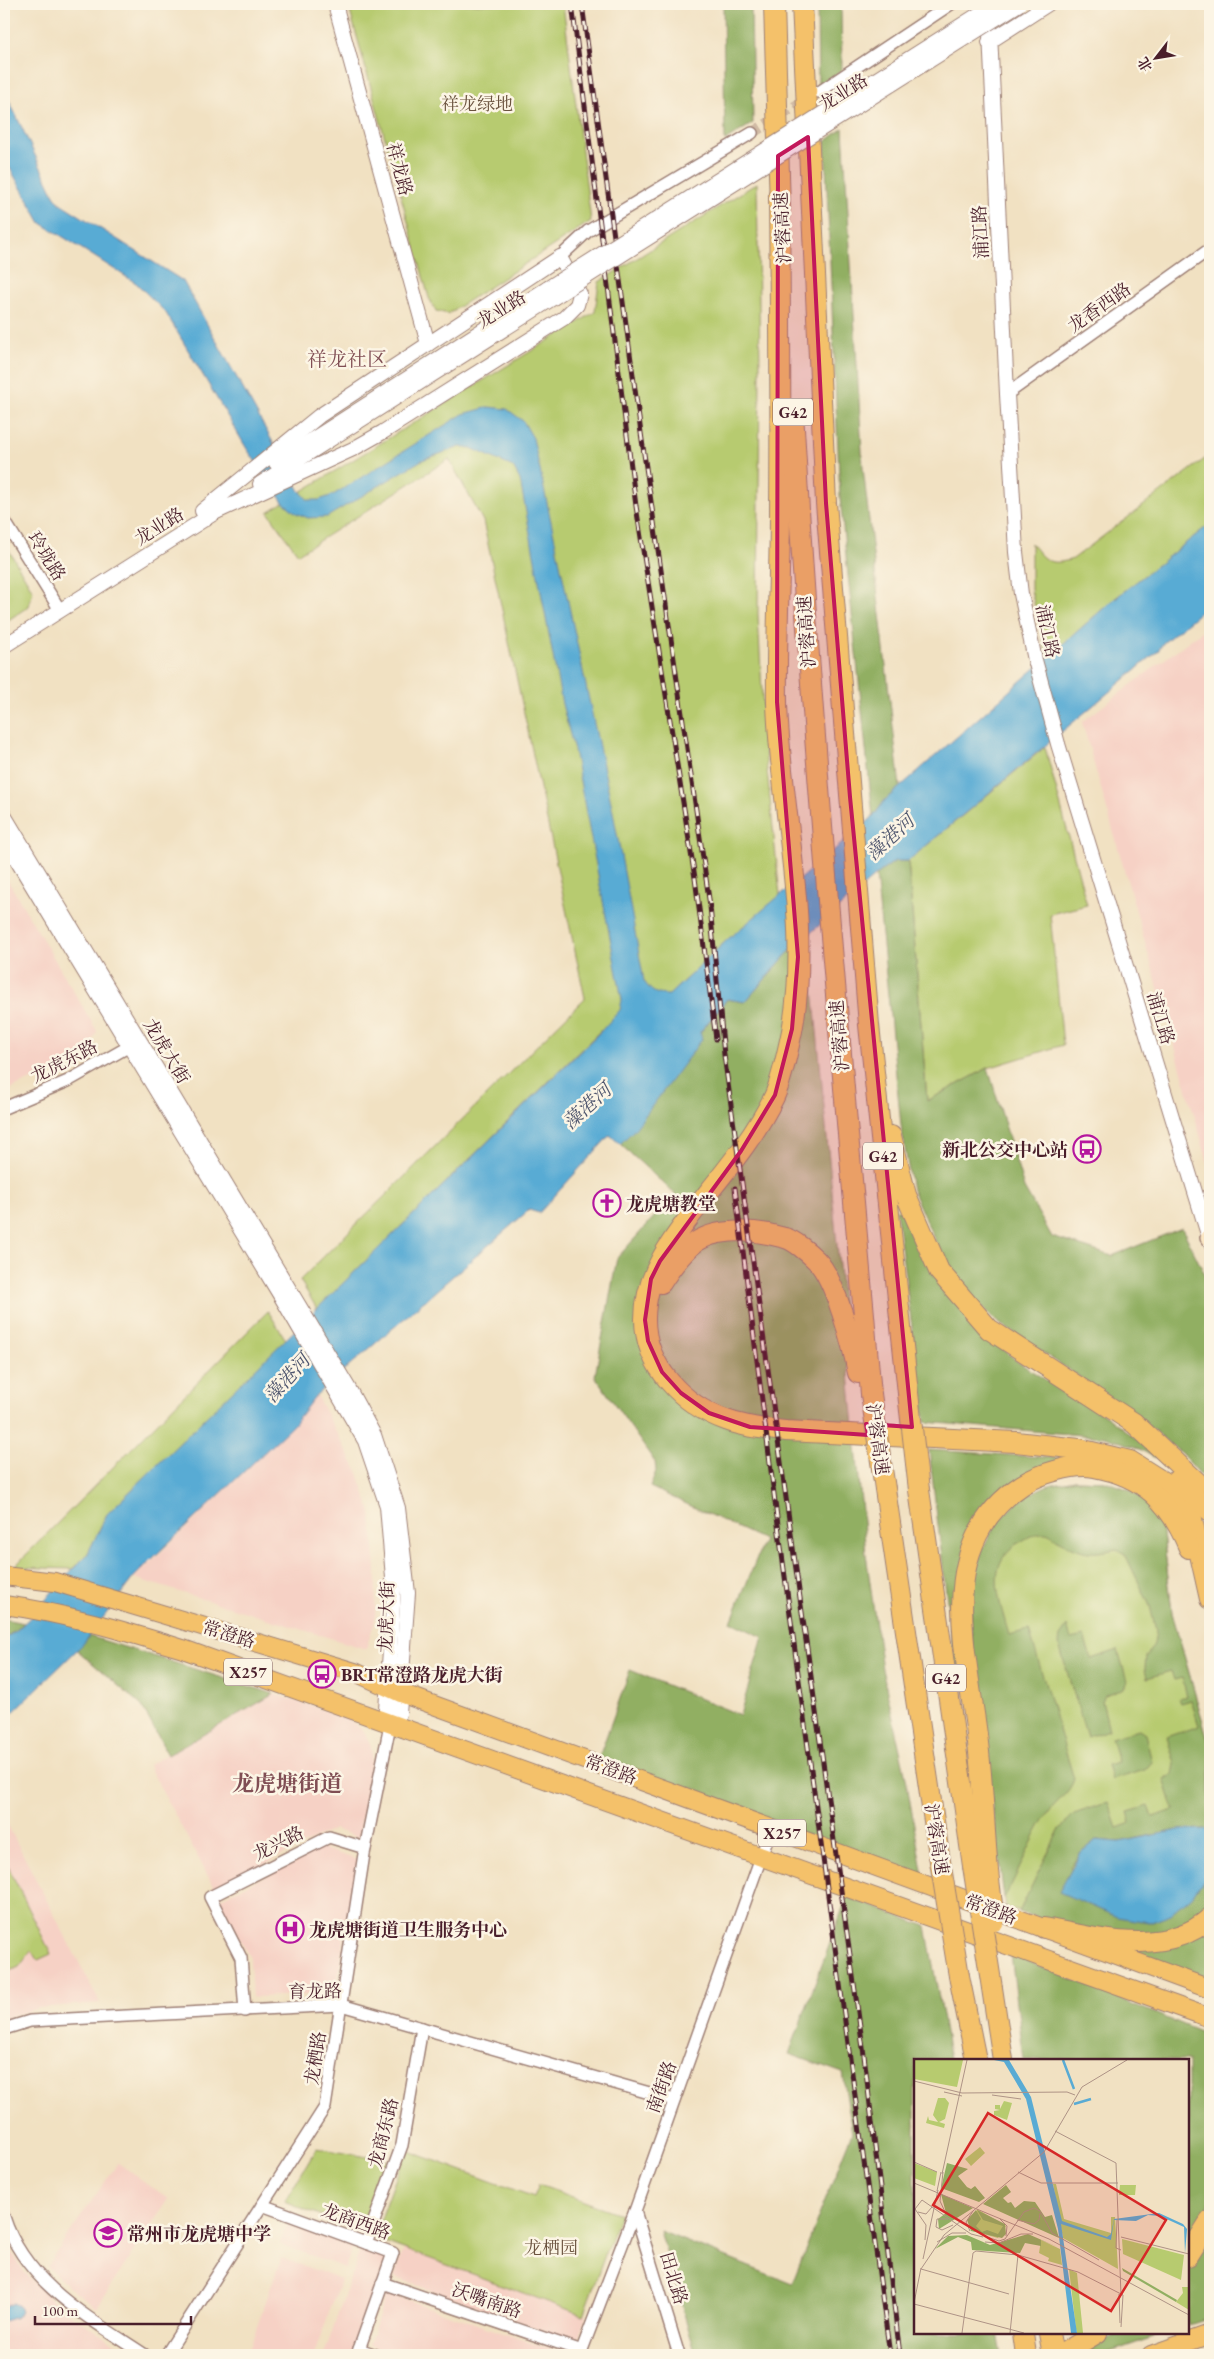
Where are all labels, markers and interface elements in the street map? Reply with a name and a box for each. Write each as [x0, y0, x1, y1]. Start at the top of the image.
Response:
north arrow [1132, 32, 1182, 82]
text: 北 [1134, 54, 1156, 75]
street label: 龙业路 [814, 68, 872, 116]
park label: 祥龙绿地 [441, 92, 513, 115]
street label: 祥龙路 [382, 140, 418, 198]
street label: 沪蓉高速 [769, 191, 795, 265]
street label: 浦江路 [967, 204, 993, 260]
street label: 龙香西路 [1063, 277, 1135, 337]
street label: 龙业路 [472, 285, 530, 333]
district label: 祥龙社区 [307, 346, 387, 372]
road number: G42 [773, 398, 813, 426]
street label: 龙业路 [130, 502, 188, 550]
street label: 玲珑路 [23, 527, 71, 585]
street label: 沪蓉高速 [792, 595, 820, 669]
street label: 浦江路 [1031, 602, 1065, 660]
water label: 藻港河 [860, 807, 922, 865]
street label: 浦江路 [1142, 989, 1180, 1047]
street label: 沪蓉高速 [824, 999, 854, 1073]
street label: 龙虎大街 [139, 1014, 195, 1088]
street label: 龙虎东路 [27, 1034, 101, 1088]
water label: 藻港河 [557, 1076, 619, 1134]
bus stop icon: 新北公交中心站 [1072, 1134, 1102, 1164]
place label: 新北公交中心站 [942, 1138, 1068, 1161]
road number: G42 [863, 1142, 903, 1170]
church icon: 龙虎塘教堂 [592, 1188, 622, 1218]
place label: 龙虎塘教堂 [626, 1192, 716, 1215]
water label: 藻港河 [259, 1346, 317, 1408]
street label: 沪蓉高速 [862, 1402, 894, 1476]
street label: 龙虎大街 [373, 1581, 399, 1653]
street label: 常澄路 [200, 1615, 258, 1653]
road number: X257 [224, 1658, 272, 1685]
bus stop icon: BRT常澄路龙虎大街 [307, 1659, 337, 1689]
place label: BRT常澄路龙虎大街 [341, 1663, 503, 1686]
road number: G42 [926, 1665, 966, 1692]
street label: 常澄路 [582, 1749, 640, 1789]
district label: 龙虎塘街道 [232, 1769, 342, 1798]
street label: 沪蓉高速 [920, 1802, 954, 1876]
street label: 龙兴路 [249, 1820, 307, 1866]
road number: X257 [758, 1820, 806, 1846]
street label: 常澄路 [962, 1889, 1020, 1929]
hospital icon: 龙虎塘街道卫生服务中心 [275, 1914, 305, 1944]
place label: 龙虎塘街道卫生服务中心 [309, 1918, 507, 1941]
street label: 育龙路 [288, 1979, 342, 2003]
street label: 龙栖路 [299, 2030, 331, 2086]
street label: 南街路 [641, 2058, 681, 2116]
inset map [914, 2059, 1189, 2334]
street label: 龙商东路 [363, 2095, 403, 2171]
street label: 龙商西路 [318, 2198, 394, 2244]
school or university icon: 常州市龙虎塘中学 [93, 2218, 123, 2248]
place label: 常州市龙虎塘中学 [127, 2222, 271, 2245]
park label: 龙栖园 [524, 2236, 578, 2259]
street label: 田北路 [655, 2249, 693, 2307]
street label: 沃嘴南路 [449, 2277, 525, 2323]
scale bar [35, 2294, 191, 2326]
text: 100 m [42, 2301, 79, 2320]

